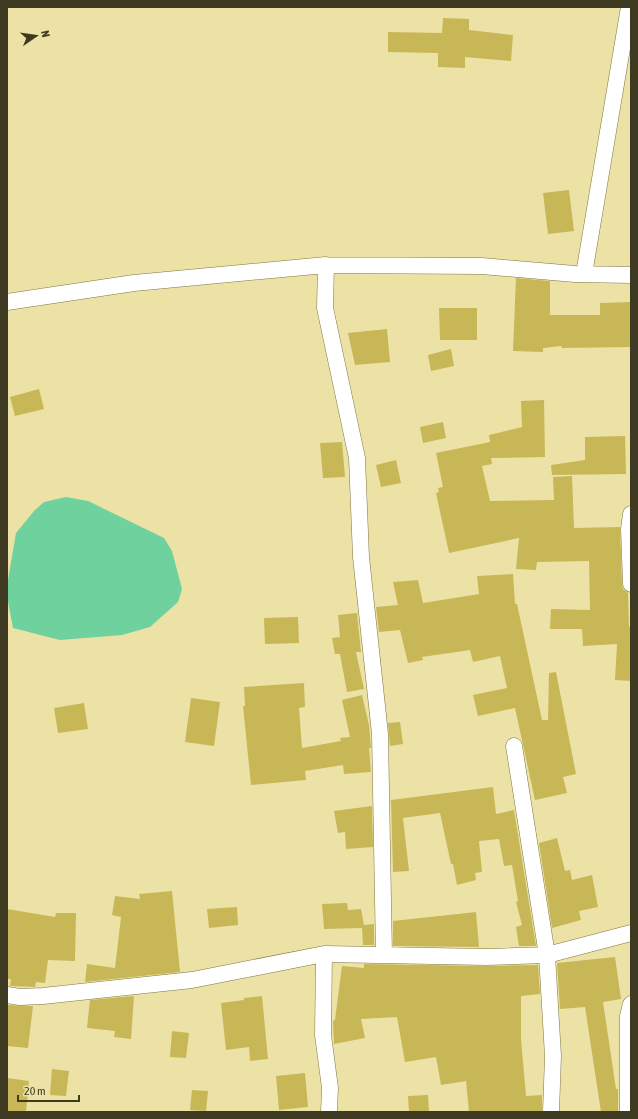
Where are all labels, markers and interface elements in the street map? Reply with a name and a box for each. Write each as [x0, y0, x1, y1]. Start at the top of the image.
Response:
north arrow [16, 16, 56, 56]
text: N [39, 29, 52, 38]
scale bar [18, 1077, 79, 1103]
text: 20 m [24, 1084, 46, 1098]

